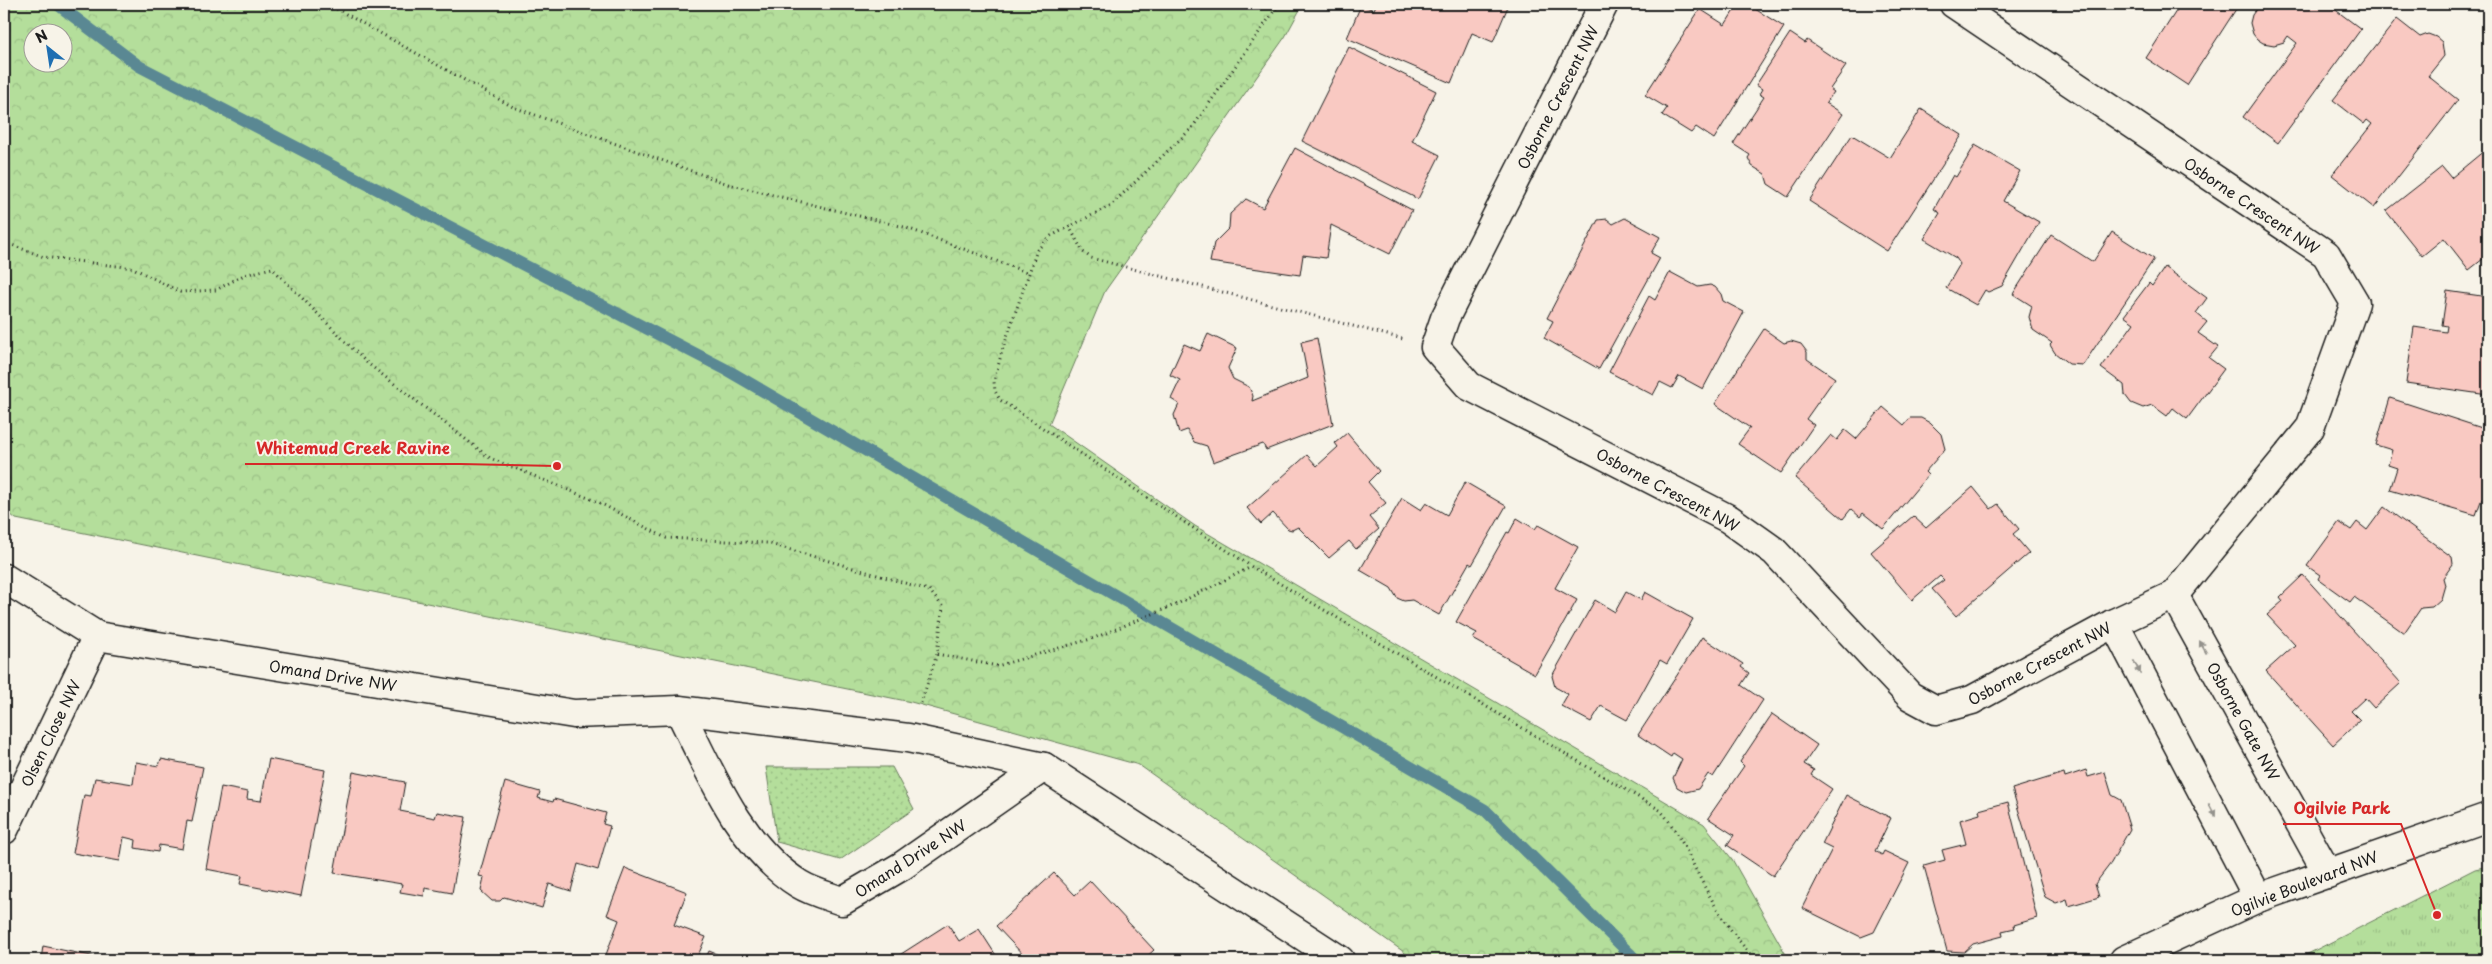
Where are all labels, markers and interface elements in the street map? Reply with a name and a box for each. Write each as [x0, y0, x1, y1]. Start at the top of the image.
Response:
street label: Osborne Crescent NW [1511, 21, 1603, 173]
north arrow [22, 22, 72, 72]
text: N [31, 24, 51, 48]
street label: Osborne Crescent NW [2180, 151, 2324, 259]
callout: Whitemud Creek Ravine [245, 433, 460, 464]
text: Whitemud Creek Ravine [256, 435, 450, 459]
street label: Osborne Crescent NW [1592, 442, 1744, 536]
street label: Osborne Crescent NW [1963, 616, 2115, 710]
one-way arrow [2199, 640, 2207, 654]
street label: Omand Drive NW [267, 654, 399, 696]
street label: Osborne Gate NW [2202, 658, 2286, 784]
one-way arrow [2133, 659, 2141, 674]
street label: Olsen Close NW [14, 676, 86, 790]
callout: Ogilvie Park [2283, 793, 2401, 824]
text: Ogilvie Park [2293, 795, 2391, 819]
one-way arrow [2208, 803, 2216, 818]
street label: Omand Drive NW [850, 813, 970, 903]
street label: Ogilvie Boulevard NW [2227, 844, 2381, 922]

